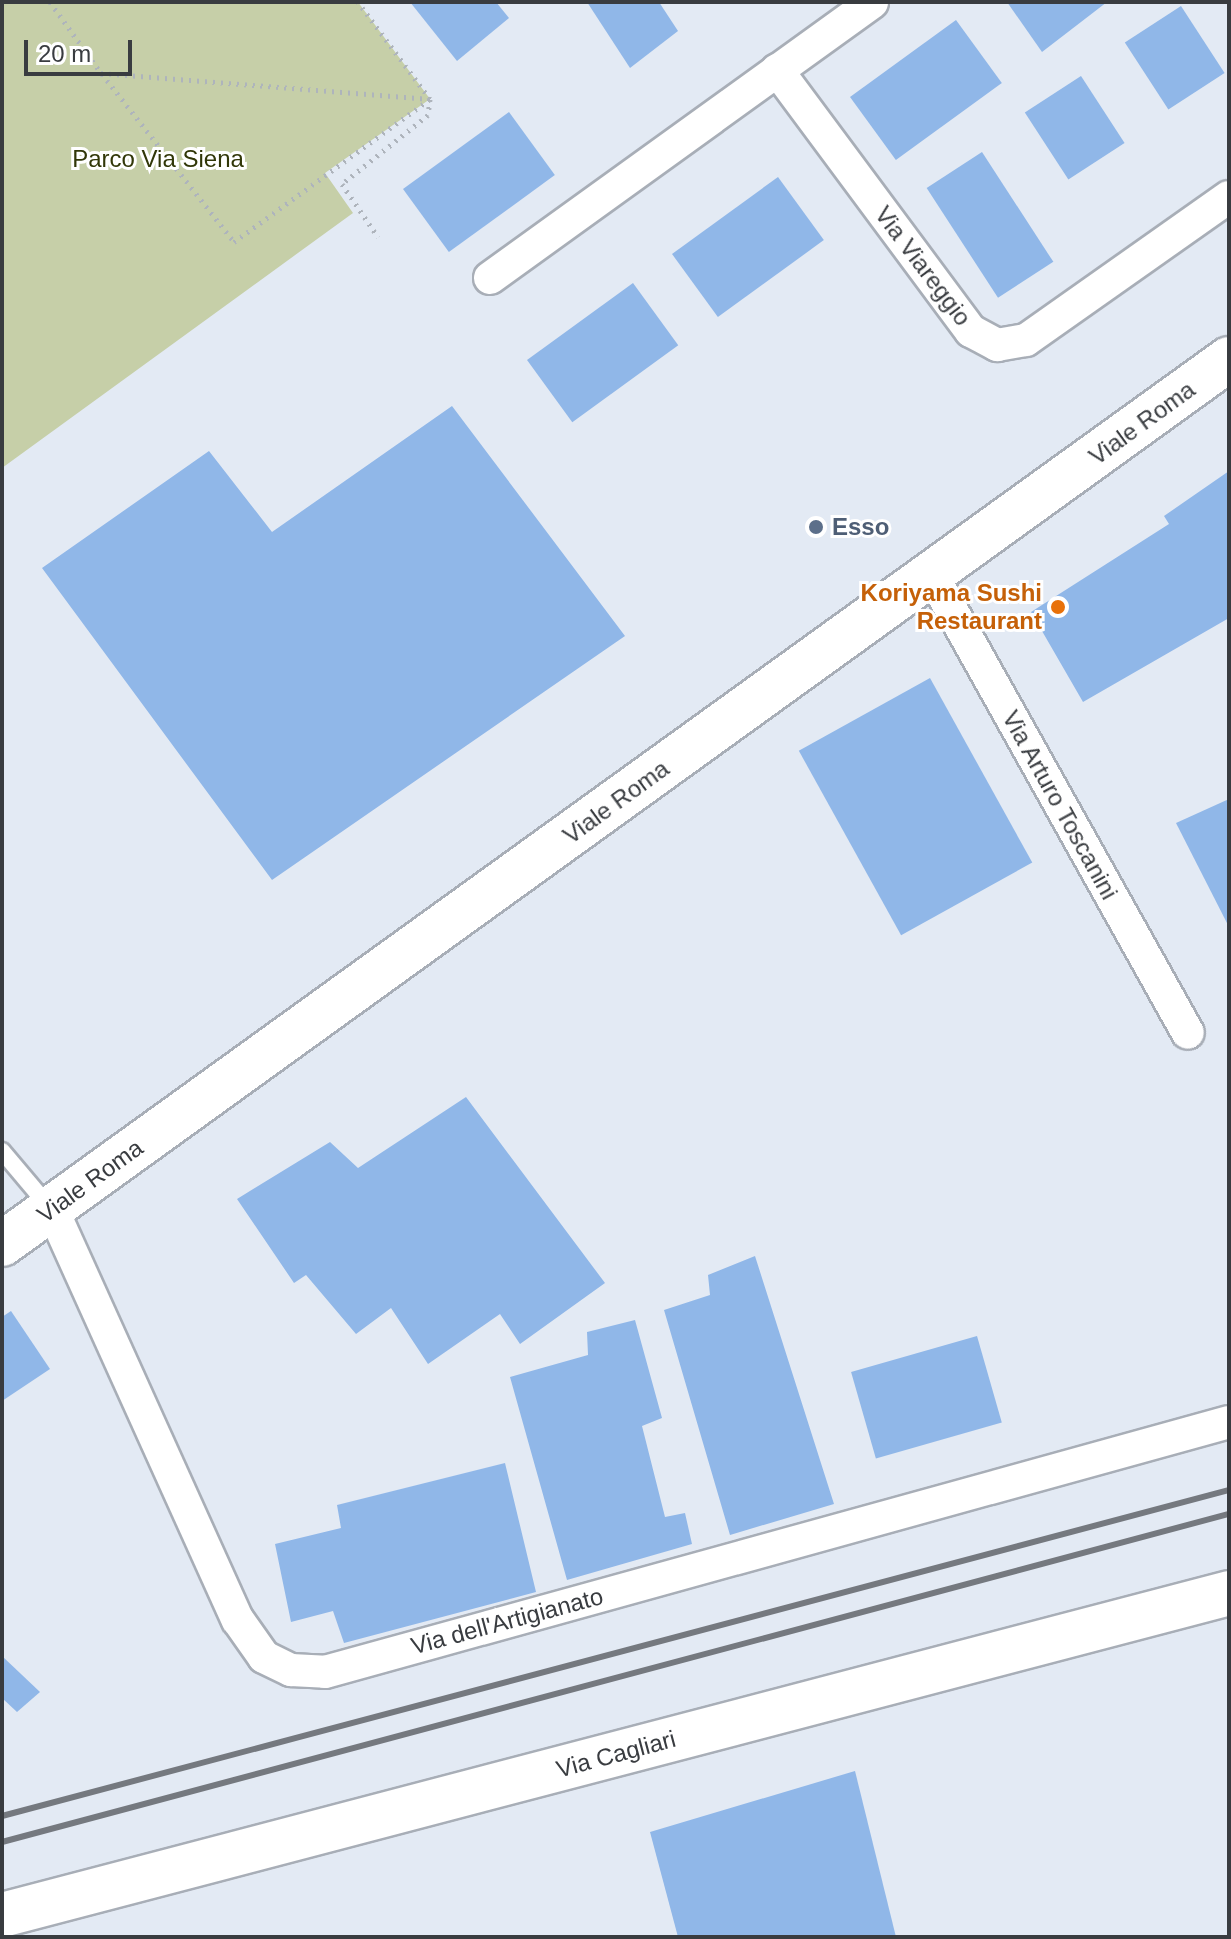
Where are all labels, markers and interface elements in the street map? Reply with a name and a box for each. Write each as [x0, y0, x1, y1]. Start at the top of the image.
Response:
scale bar [28, 24, 136, 74]
text: 20 m [38, 40, 91, 67]
park label: Parco Via Siena [72, 145, 244, 173]
street label: Via Viareggio [869, 201, 977, 331]
street label: Viale Roma [1084, 375, 1200, 471]
place label: Esso [832, 513, 889, 541]
marker: Esso [807, 518, 825, 536]
place label: Koriyama Sushi Restaurant [861, 579, 1042, 635]
marker: Koriyama Sushi Restaurant [1049, 598, 1067, 616]
street label: Via Arturo Toscanini [996, 705, 1124, 905]
street label: Viale Roma [558, 754, 674, 850]
street label: Viale Roma [32, 1133, 148, 1229]
street label: Via dell'Artigianato [408, 1582, 606, 1660]
street label: Via Cagliari [553, 1724, 679, 1784]

